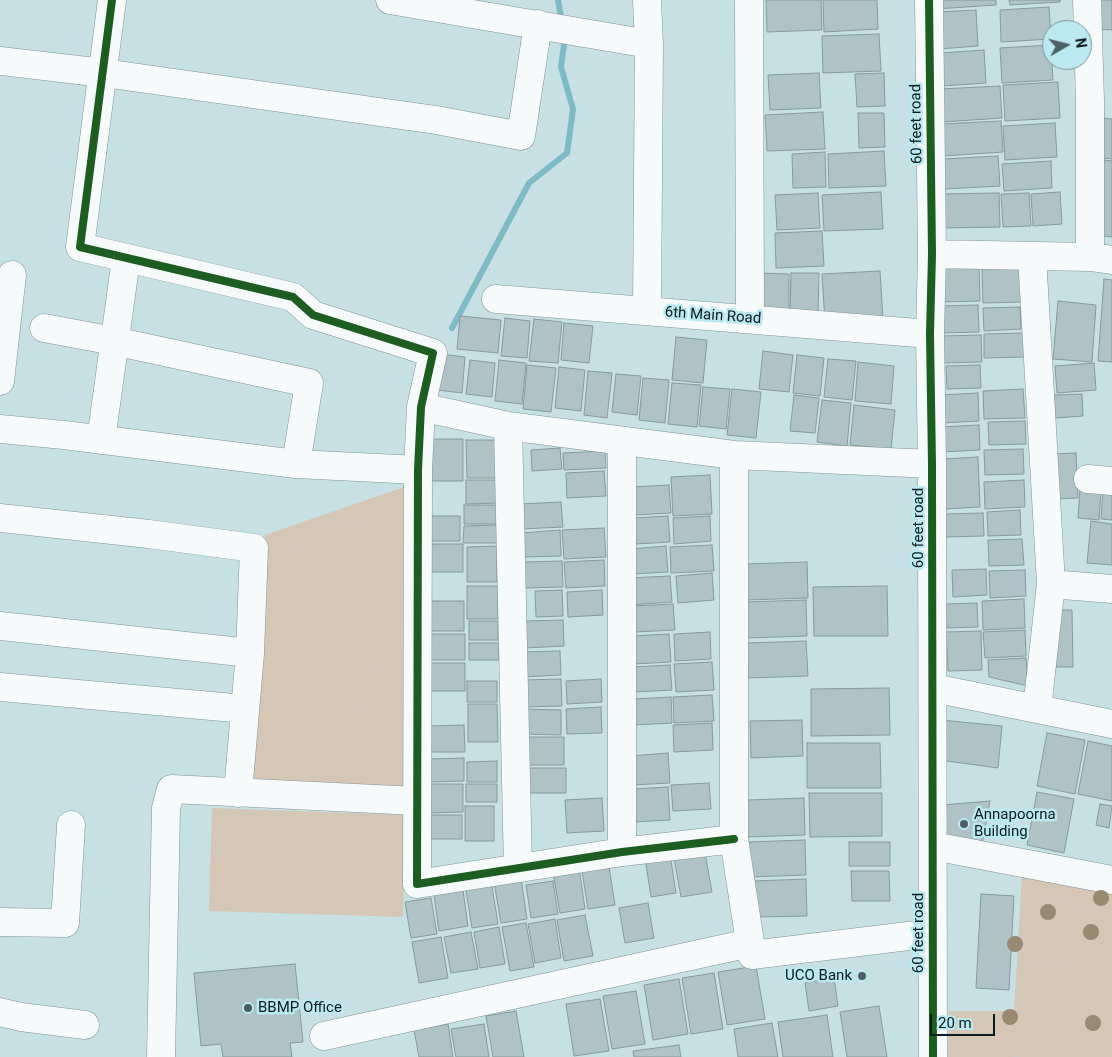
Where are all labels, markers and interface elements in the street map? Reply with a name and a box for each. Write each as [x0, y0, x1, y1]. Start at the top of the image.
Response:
north arrow [1042, 20, 1092, 70]
text: N [1072, 37, 1089, 49]
street label: 60 feet road [907, 84, 927, 164]
street label: 6th Main Road [664, 304, 762, 328]
street label: 60 feet road [910, 488, 928, 568]
place label: Annapoorna Building [974, 806, 1056, 841]
marker: Annapoorna Building [958, 818, 970, 830]
street label: 60 feet road [910, 893, 928, 973]
place label: UCO Bank [785, 967, 852, 985]
marker: UCO Bank [856, 970, 868, 982]
place label: BBMP Office [258, 999, 342, 1017]
marker: BBMP Office [242, 1002, 254, 1014]
scale bar [932, 1004, 997, 1036]
text: 20 m [938, 1014, 972, 1032]

